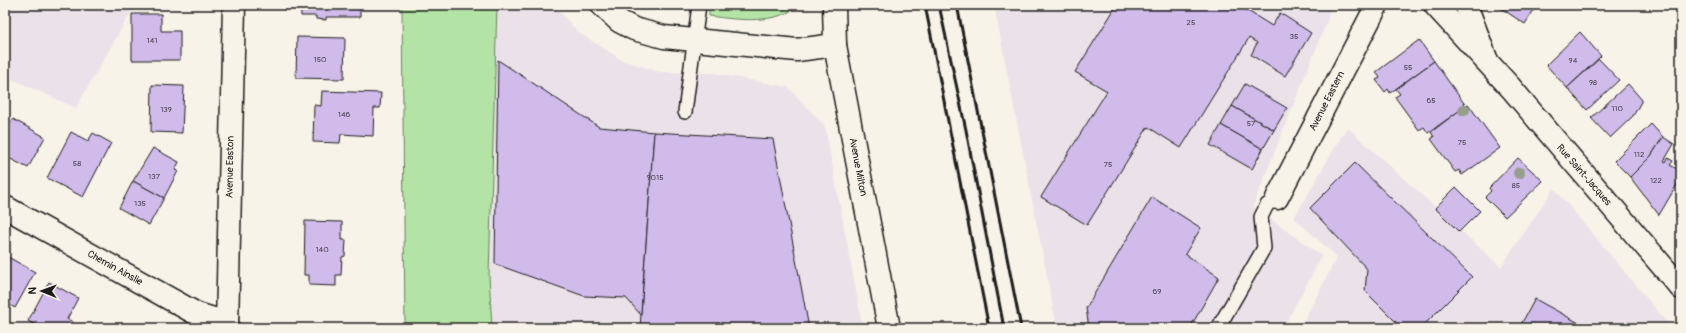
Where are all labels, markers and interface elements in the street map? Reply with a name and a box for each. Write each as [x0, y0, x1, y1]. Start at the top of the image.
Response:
house number: 25 [1187, 18, 1195, 27]
house number: 35 [1290, 32, 1298, 41]
house number: 141 [147, 36, 157, 45]
house number: 150 [314, 55, 327, 64]
house number: 94 [1569, 56, 1578, 65]
house number: 55 [1404, 63, 1412, 72]
street label: Avenue Eastern [1307, 69, 1347, 133]
house number: 98 [1589, 78, 1597, 87]
house number: 65 [1427, 96, 1436, 105]
house number: 110 [1611, 104, 1623, 113]
house number: 139 [160, 105, 172, 114]
house number: 146 [338, 110, 351, 119]
house number: 57 [1247, 119, 1256, 128]
street label: Avenue Easton [223, 135, 237, 198]
street label: Avenue Milton [846, 137, 870, 198]
house number: 75 [1458, 138, 1466, 147]
street label: Rue Saint-Jacques [1554, 142, 1614, 209]
house number: 112 [1634, 150, 1645, 159]
house number: 58 [73, 159, 81, 168]
house number: 75 [1104, 160, 1112, 169]
house number: 137 [148, 172, 161, 181]
house number: 9015 [646, 173, 664, 182]
house number: 122 [1650, 176, 1663, 185]
house number: 85 [1512, 181, 1520, 190]
house number: 135 [134, 199, 146, 208]
house number: 140 [315, 245, 329, 254]
street label: Chemin Ainslie [85, 248, 145, 288]
north arrow [22, 271, 62, 311]
text: N [26, 286, 39, 295]
house number: 69 [1153, 287, 1161, 296]

